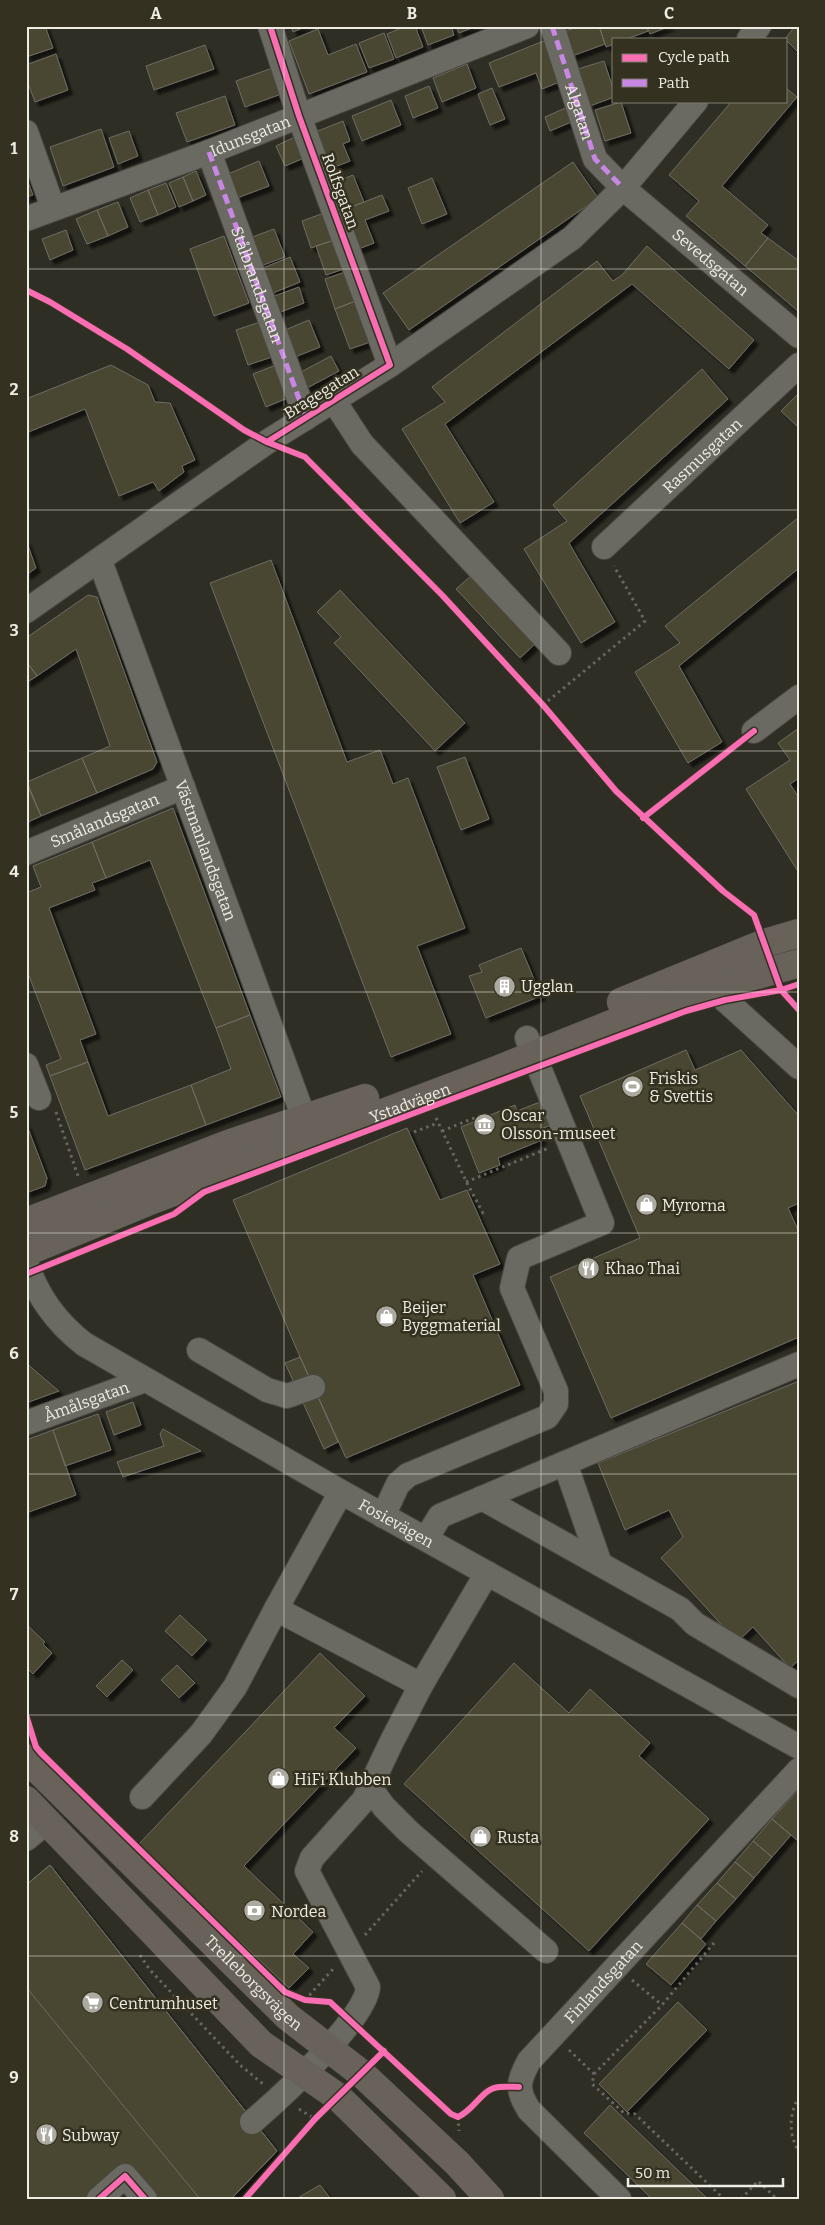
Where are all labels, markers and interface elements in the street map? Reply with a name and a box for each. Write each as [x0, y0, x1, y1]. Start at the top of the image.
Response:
text: A [150, 4, 162, 23]
text: B [407, 4, 417, 23]
text: C [664, 4, 674, 23]
legend [612, 38, 788, 102]
text: Cycle path [658, 48, 730, 66]
text: Path [658, 74, 690, 92]
street label: Algatan [561, 81, 597, 142]
street label: Idunsgatan [207, 112, 293, 161]
text: 1 [11, 139, 18, 158]
street label: Rolfsgatan [318, 151, 363, 232]
street label: Stålbrandsgatan [227, 224, 287, 345]
street label: Sevedsgatan [669, 225, 753, 300]
street label: Bragegatan [280, 362, 362, 423]
text: 2 [9, 380, 19, 399]
street label: Rasmusgatan [659, 414, 746, 498]
text: 3 [9, 621, 19, 640]
street label: Västmanlandsgatan [171, 777, 240, 923]
street label: Smålandsgatan [48, 789, 162, 852]
text: 4 [9, 862, 19, 881]
building icon: Ugglan [493, 974, 517, 998]
place label: Ugglan [521, 977, 574, 996]
place label: Friskis & Svettis [649, 1069, 713, 1106]
sports icon: Friskis & Svettis [621, 1075, 645, 1099]
street label: Ystadvägen [367, 1079, 453, 1127]
text: 5 [10, 1103, 19, 1122]
place label: Oscar Olsson-museet [501, 1106, 616, 1143]
museum icon: Oscar Olsson-museet [473, 1112, 497, 1136]
shop icon: Myrorna [634, 1193, 658, 1217]
place label: Myrorna [662, 1196, 726, 1215]
restaurant icon: Khao Thai [577, 1256, 601, 1280]
place label: Khao Thai [605, 1259, 680, 1278]
place label: Beijer Byggmaterial [402, 1298, 501, 1335]
shop icon: Beijer Byggmaterial [374, 1304, 398, 1328]
text: 6 [9, 1344, 19, 1363]
street label: Åmålsgatan [41, 1378, 132, 1426]
street label: Fosievägen [355, 1495, 437, 1552]
text: 7 [10, 1585, 19, 1604]
shop icon: HiFi Klubben [266, 1767, 290, 1791]
place label: HiFi Klubben [294, 1770, 391, 1789]
shop icon: Rusta [469, 1825, 493, 1849]
text: 8 [9, 1827, 19, 1846]
place label: Rusta [497, 1828, 539, 1847]
bank icon: Nordea [243, 1899, 267, 1923]
place label: Nordea [271, 1902, 327, 1921]
street label: Trelleborgsvägen [201, 1931, 306, 2035]
street label: Finlandsgatan [560, 1936, 646, 2027]
supermarket icon: Centrumhuset [81, 1991, 105, 2015]
place label: Centrumhuset [109, 1994, 218, 2013]
text: 9 [9, 2068, 19, 2087]
restaurant icon: Subway [34, 2123, 58, 2147]
place label: Subway [62, 2126, 120, 2145]
scale bar [628, 2155, 782, 2187]
text: 50 m [635, 2164, 671, 2182]

